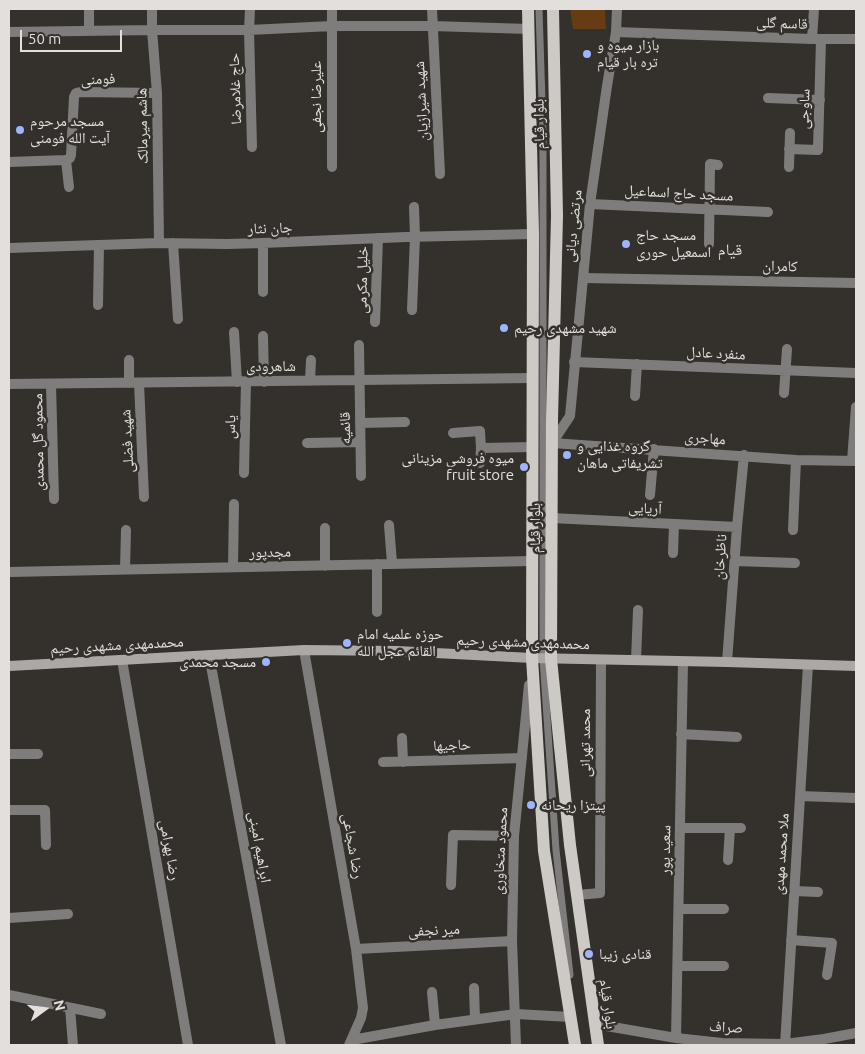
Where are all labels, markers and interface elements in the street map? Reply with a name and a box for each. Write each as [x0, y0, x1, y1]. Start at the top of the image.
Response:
street label: قاسم گلی [756, 13, 808, 33]
scale bar [22, 20, 125, 52]
text: 50 m [28, 30, 61, 47]
place label: بازار میوه و تره بار قیام [597, 36, 659, 71]
marker: بازار میوه و تره بار قیام [581, 48, 593, 60]
street label: حاج غلامرضا [225, 53, 245, 125]
street label: علیرضا نجفی [307, 61, 325, 133]
street label: شهید شیرازیان [410, 61, 432, 141]
street label: فومنی [80, 69, 116, 89]
street label: هاشم میرمالک [132, 88, 152, 164]
street label: ساوجی [794, 88, 814, 130]
street label: بلوار قیام [530, 99, 548, 149]
place label: مسجد مرحوم آیت الله فومنی [30, 112, 110, 147]
marker: مسجد مرحوم آیت الله فومنی [14, 124, 26, 136]
street label: مسجد حاج اسماعیل [624, 181, 734, 205]
street label: مرتضی دیانی [560, 189, 586, 263]
street label: جان نثار [247, 218, 293, 238]
place label: مسجد حاج اسمعیل حوری [636, 226, 711, 261]
marker: مسجد حاج اسمعیل حوری [620, 238, 632, 250]
district label: قیام [718, 240, 742, 260]
street label: خلیل مکرمی [352, 246, 372, 314]
street label: کامران [762, 257, 798, 275]
place label: شهید مشهدی رحیم [514, 319, 616, 337]
marker: شهید مشهدی رحیم [498, 322, 510, 334]
street label: منفرد عادل [686, 342, 746, 364]
street label: شاهرودی [246, 357, 296, 375]
street label: محمود گل محمدی [28, 393, 48, 491]
street label: شهید فضلی [116, 409, 138, 473]
street label: قائمیه [336, 412, 354, 444]
street label: یاس [221, 415, 239, 439]
street label: مهاجری [684, 428, 726, 448]
place label: گروه غذایی و تشریفاتی ماهان [577, 437, 663, 472]
place label: میوه فروشی مزینانی fruit store [402, 449, 514, 484]
marker: گروه غذایی و تشریفاتی ماهان [561, 449, 573, 461]
marker: میوه فروشی مزینانی fruit store [518, 461, 530, 473]
street label: آریایی [628, 498, 662, 518]
street label: بلوار قیام [526, 503, 544, 553]
street label: ناظرخان [709, 533, 731, 581]
street label: مجدپور [249, 543, 291, 561]
place label: حوزه علمیه امام القائم عجل الله [357, 625, 444, 660]
street label: محمدمهدی مشهدی رحیم [456, 631, 590, 653]
street label: محمدمهدی مشهدی رحیم [50, 633, 184, 657]
marker: حوزه علمیه امام القائم عجل الله [341, 637, 353, 649]
place label: مسجد محمدی [179, 653, 256, 671]
marker: مسجد محمدی [260, 656, 272, 668]
street label: محمد تهرانی [576, 709, 594, 777]
street label: حاجیها [433, 735, 471, 755]
place label: پیتزا ریحانه [541, 796, 606, 814]
marker: پیتزا ریحانه [525, 799, 537, 811]
street label: محمود متخاوری [489, 807, 511, 895]
street label: ابراهیم امینی [245, 810, 275, 884]
street label: رضا شجاعی [338, 812, 368, 880]
street label: ملا محمد مهدی [769, 813, 793, 895]
street label: رضا بهرامی [156, 818, 184, 882]
street label: سعید پور [656, 825, 674, 875]
street label: میر نجفی [408, 920, 460, 940]
place label: قنادی زیبا [599, 945, 651, 963]
marker: قنادی زیبا [583, 948, 595, 960]
street label: بلوار قیام [596, 978, 620, 1030]
north arrow [20, 984, 70, 1034]
text: N [51, 998, 69, 1012]
street label: صراف [708, 1017, 744, 1037]

